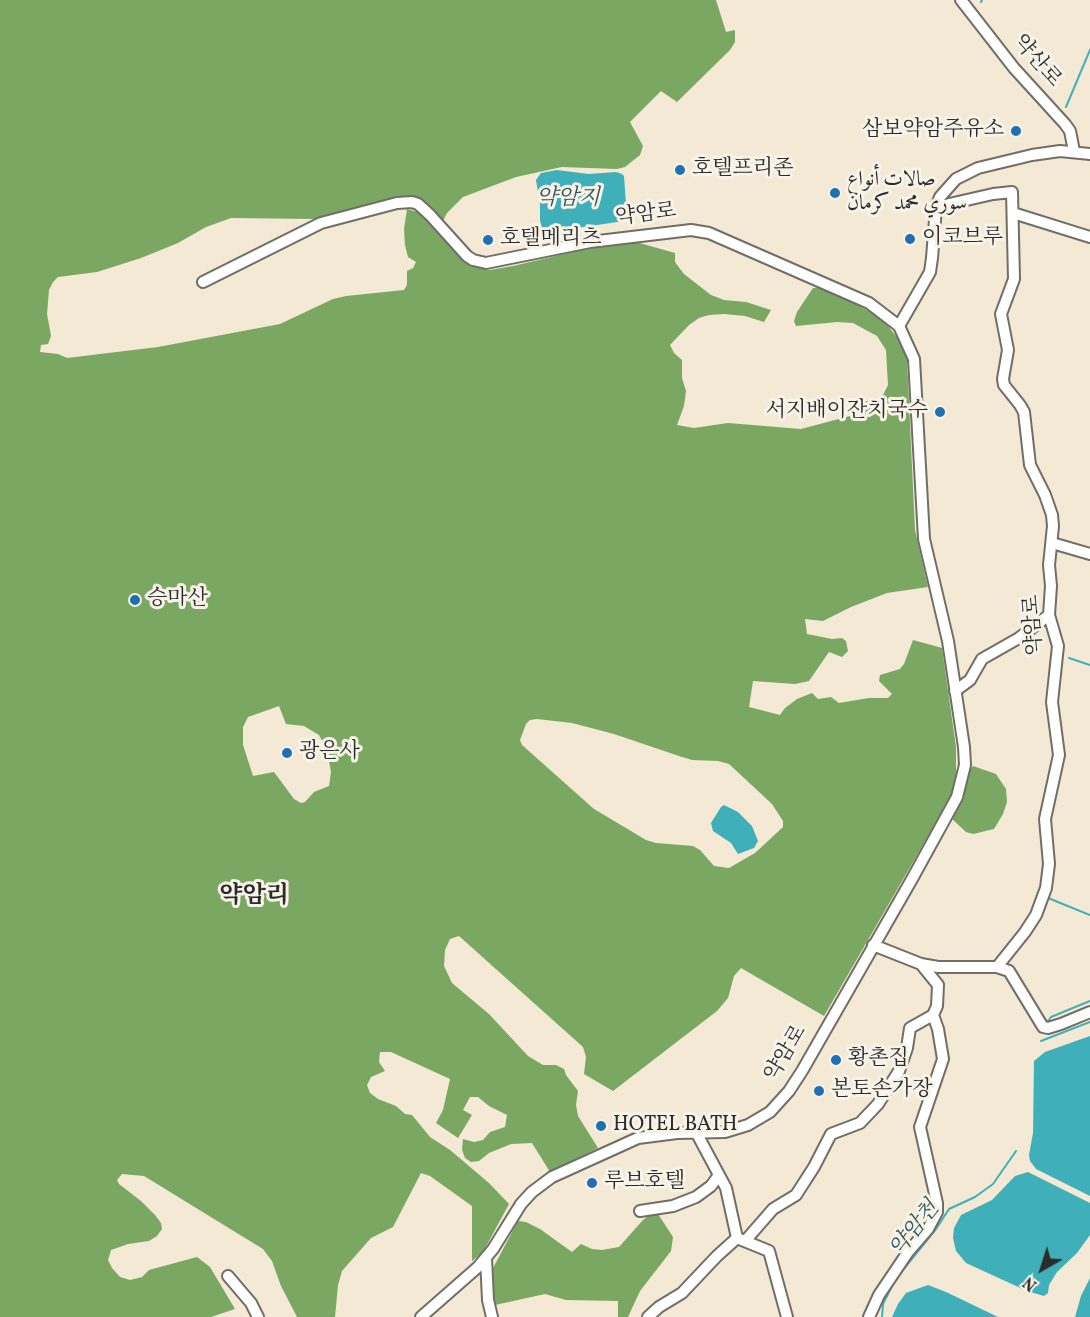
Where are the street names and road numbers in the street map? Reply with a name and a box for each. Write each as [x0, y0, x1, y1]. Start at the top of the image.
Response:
street label: 약산로 [1007, 31, 1065, 93]
street label: 약암로 [614, 200, 678, 232]
street label: 약암로 [1020, 594, 1050, 656]
street label: 약암로 [761, 1021, 813, 1087]

